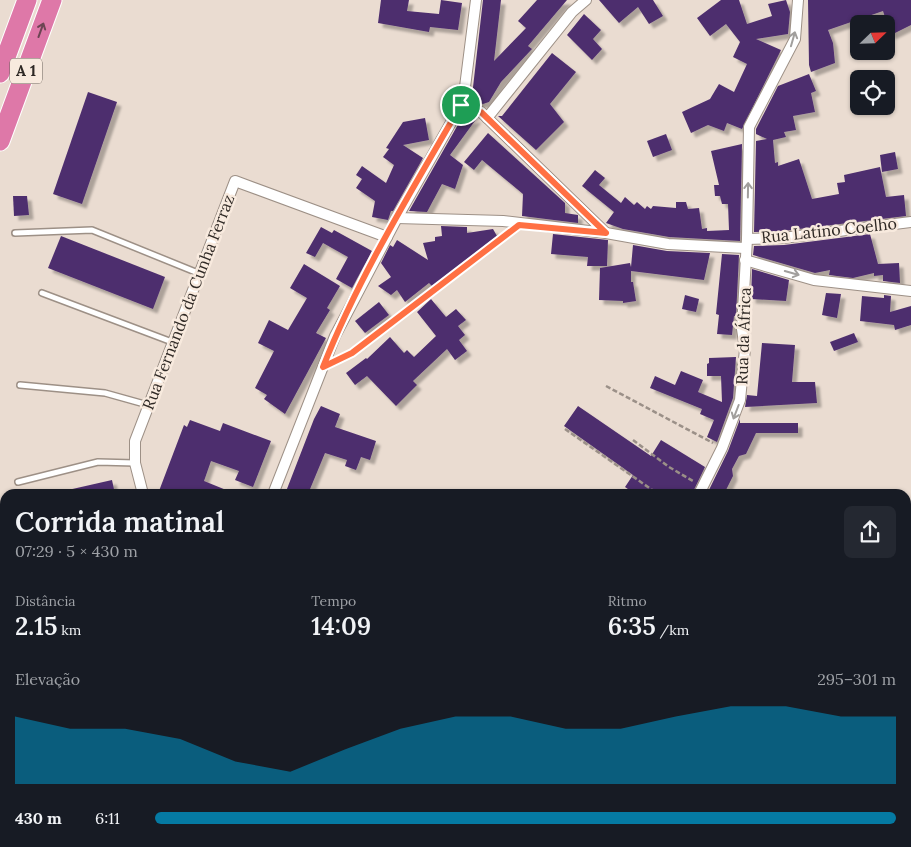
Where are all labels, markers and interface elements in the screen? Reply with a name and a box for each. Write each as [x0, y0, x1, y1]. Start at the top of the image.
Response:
north arrow [850, 15, 895, 60]
map controls [850, 15, 895, 115]
one-way arrow [37, 23, 46, 38]
one-way arrow [789, 31, 799, 47]
road number: A 1 [10, 58, 42, 84]
button: locate [850, 70, 895, 115]
pin [440, 84, 482, 126]
icon: arrive [447, 91, 475, 119]
one-way arrow [743, 182, 753, 198]
street label: Rua Fernando da Cunha Ferraz [138, 192, 238, 412]
street label: Rua Latino Coelho [760, 213, 898, 247]
one-way arrow [783, 269, 799, 279]
street label: Rua da África [731, 287, 755, 385]
one-way arrow [731, 404, 740, 419]
text: Corrida matinal [15, 504, 224, 540]
button: share [844, 506, 896, 558]
text: 07:29 · 5 × 430 m [15, 541, 138, 561]
text: Distância [15, 592, 76, 610]
text: Tempo [311, 592, 356, 610]
text: Ritmo [608, 592, 647, 610]
text: 2.15 [15, 610, 58, 642]
text: 14:09 [311, 610, 371, 642]
text: 6:35 [608, 610, 656, 642]
text: km [58, 621, 81, 639]
text: /km [656, 621, 689, 639]
text: Elevação [15, 669, 80, 689]
text: 295–301 m [817, 669, 896, 689]
text: 430 m [15, 808, 62, 828]
text: 6:11 [95, 808, 120, 828]

